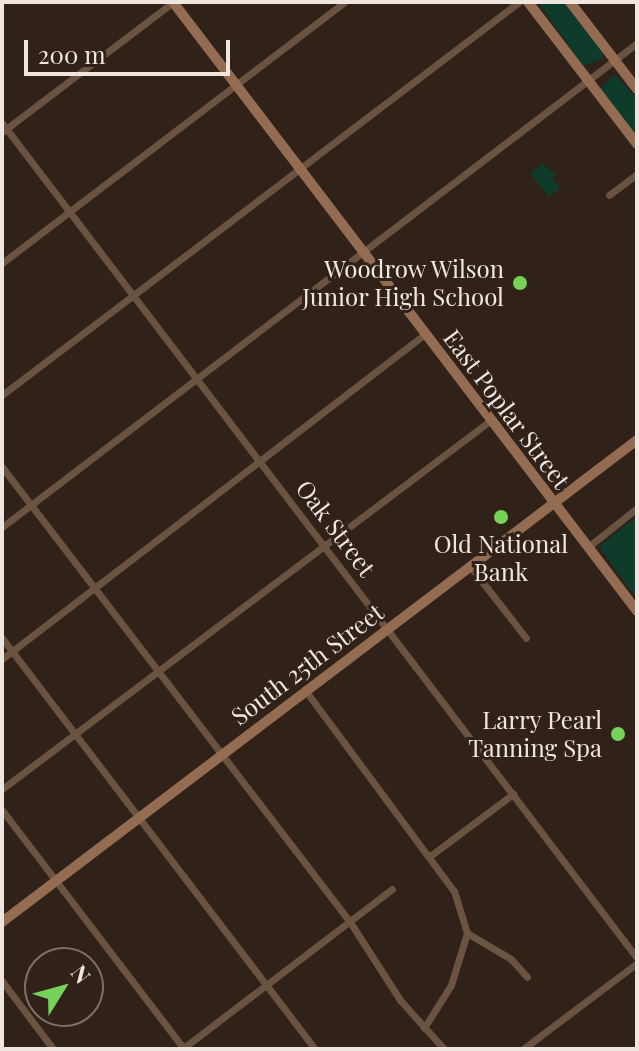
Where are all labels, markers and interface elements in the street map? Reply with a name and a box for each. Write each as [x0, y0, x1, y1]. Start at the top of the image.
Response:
scale bar [28, 24, 234, 74]
text: 200 m [38, 38, 106, 70]
place label: Woodrow Wilson Junior High School [302, 255, 504, 311]
marker: Woodrow Wilson Junior High School [511, 274, 529, 292]
street label: East Poplar Street [438, 323, 576, 495]
street label: Oak Street [290, 474, 382, 582]
marker: Old National Bank [492, 508, 510, 526]
place label: Old National Bank [434, 530, 568, 586]
street label: South 25th Street [225, 597, 389, 731]
place label: Larry Pearl Tanning Spa [468, 706, 602, 762]
marker: Larry Pearl Tanning Spa [609, 725, 627, 743]
north arrow [24, 947, 104, 1027]
text: N [65, 958, 98, 989]

